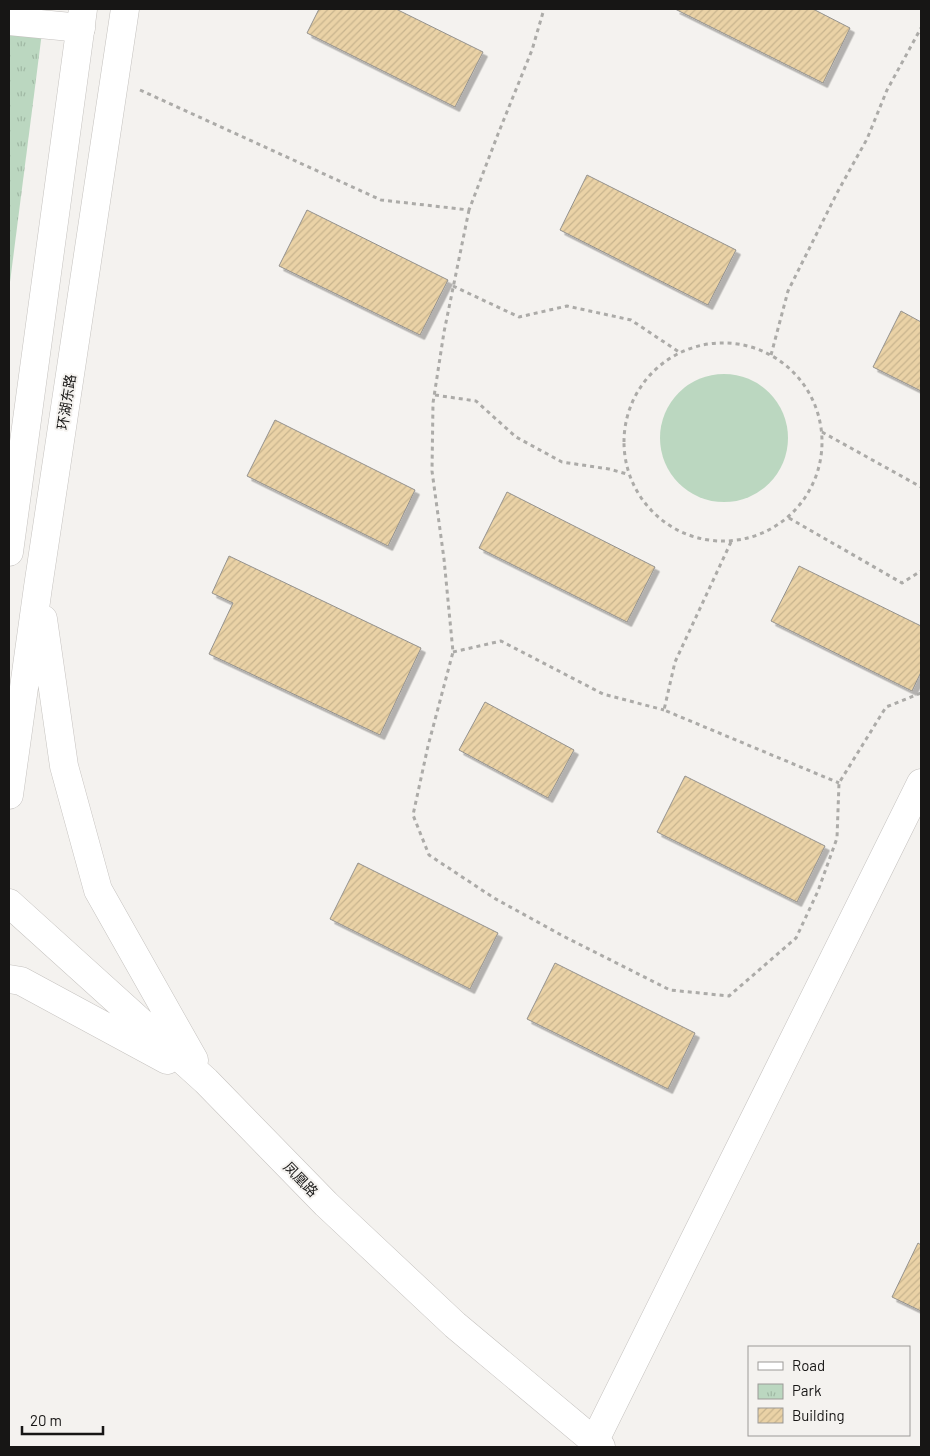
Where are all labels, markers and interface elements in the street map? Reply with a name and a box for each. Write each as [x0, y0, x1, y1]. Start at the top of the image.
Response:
street label: 环湖东路 [53, 373, 79, 431]
street label: 凤凰路 [280, 1158, 322, 1200]
legend [748, 1346, 910, 1436]
text: Road [792, 1356, 825, 1374]
text: Park [792, 1381, 822, 1399]
scale bar [22, 1404, 104, 1436]
text: Building [792, 1406, 845, 1424]
text: 20 m [30, 1411, 62, 1429]

